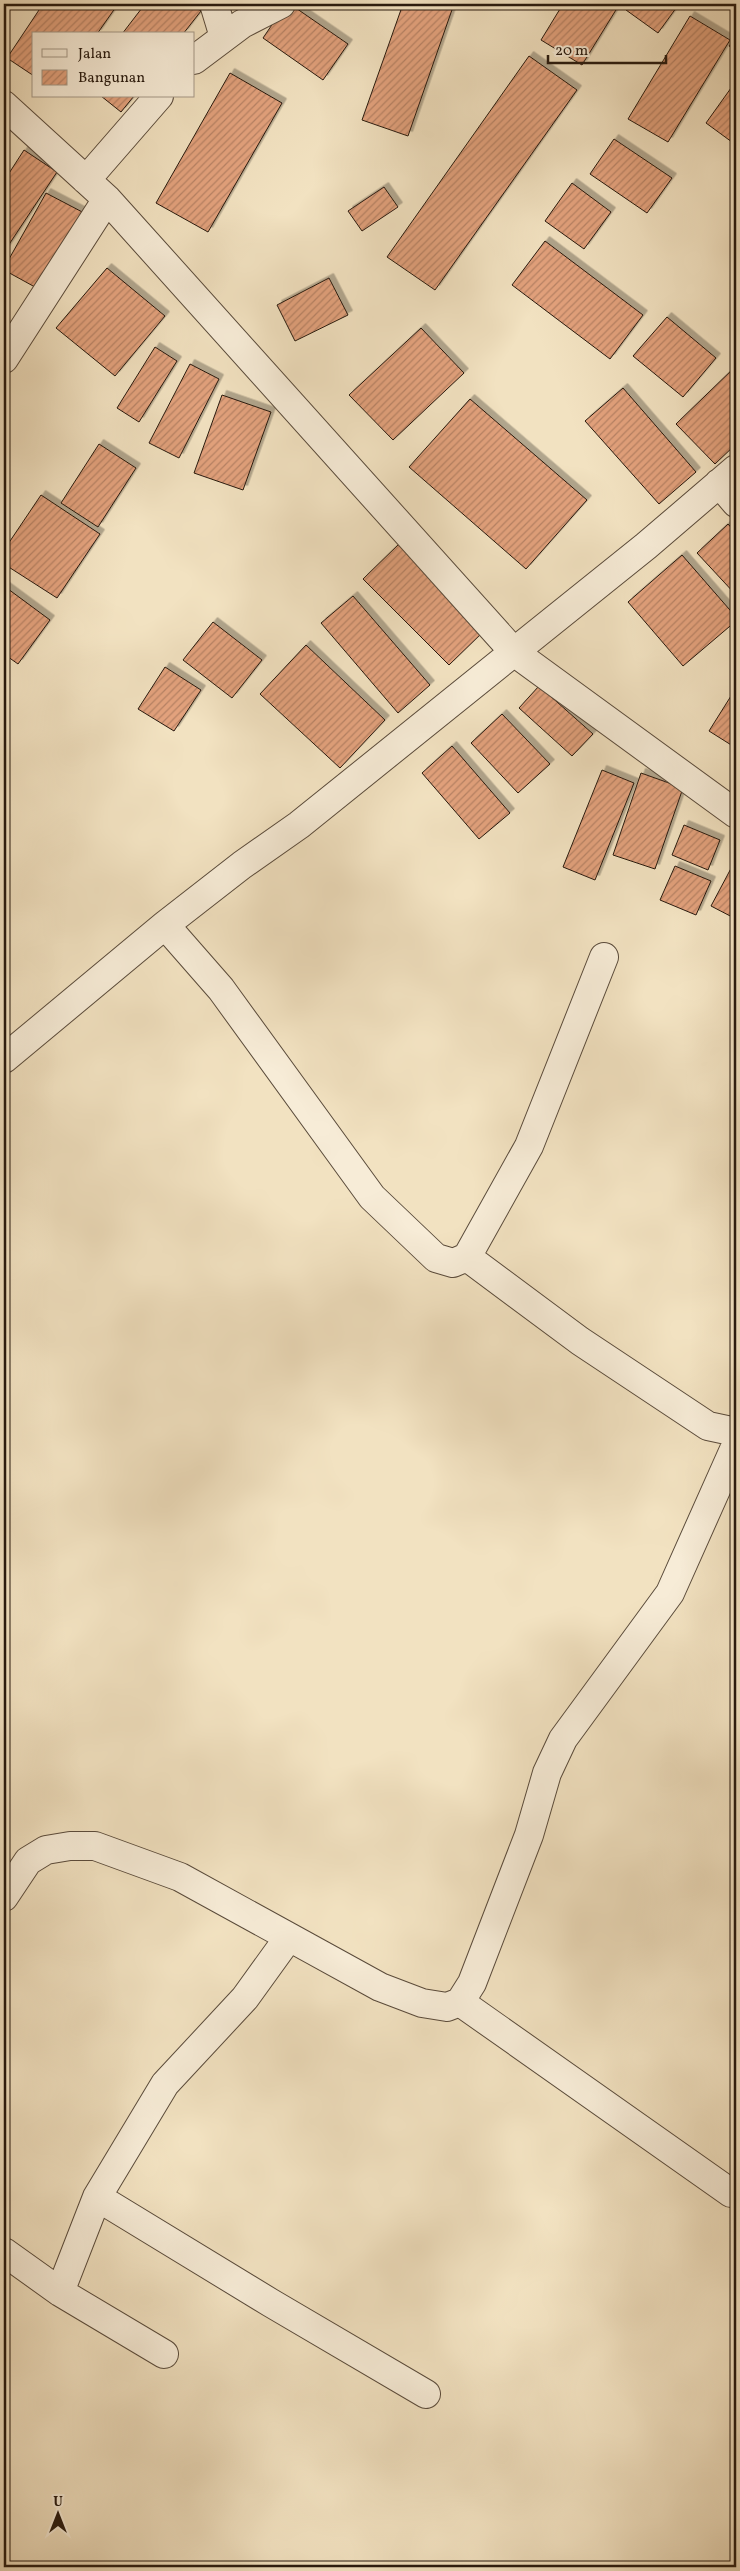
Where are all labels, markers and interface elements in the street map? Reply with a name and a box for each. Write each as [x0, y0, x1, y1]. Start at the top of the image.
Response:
legend [32, 32, 195, 98]
scale bar [548, 32, 665, 64]
text: 20 m [555, 41, 588, 62]
text: Jalan [78, 44, 111, 65]
text: Bangunan [78, 68, 145, 89]
north arrow [32, 2488, 82, 2538]
text: U [53, 2493, 63, 2512]

